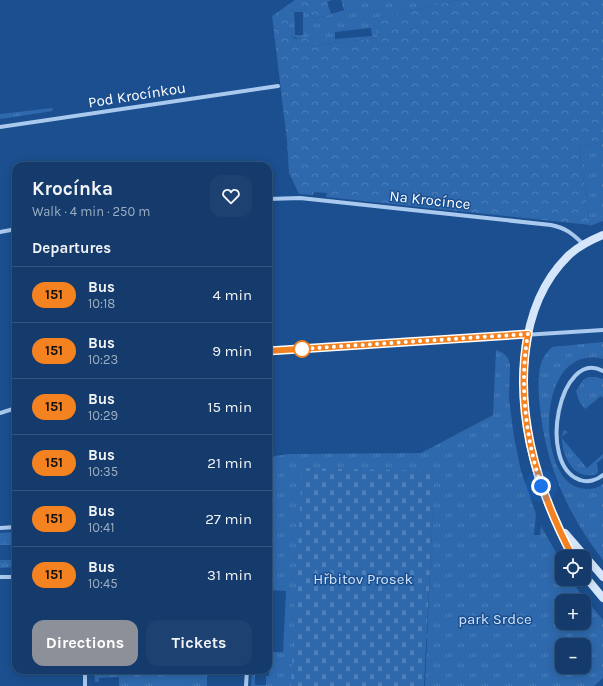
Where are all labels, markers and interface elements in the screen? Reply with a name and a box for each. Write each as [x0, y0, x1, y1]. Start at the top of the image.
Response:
street label: Pod Krocínkou [87, 78, 187, 112]
button: heart [210, 175, 252, 217]
text: Krocínka [32, 178, 113, 200]
street label: Na Krocínce [389, 187, 471, 213]
text: Walk · 4 min · 250 m [32, 204, 150, 219]
text: Departures [32, 239, 111, 257]
text: Bus [88, 278, 115, 296]
text: 151 [45, 286, 63, 303]
text: 4 min [213, 286, 252, 304]
text: 10:18 [88, 296, 115, 311]
text: Bus [88, 334, 115, 352]
unlabelled marker [293, 340, 311, 358]
text: 151 [45, 342, 63, 359]
text: 9 min [212, 342, 252, 360]
text: 10:23 [88, 352, 118, 367]
text: Bus [88, 390, 115, 408]
text: 151 [45, 398, 63, 415]
text: 15 min [207, 398, 252, 416]
text: 10:29 [88, 408, 118, 423]
text: Bus [88, 446, 115, 464]
text: 151 [45, 454, 63, 471]
text: 21 min [207, 454, 252, 472]
text: 10:35 [88, 464, 118, 479]
your location [531, 476, 551, 496]
text: Bus [88, 502, 115, 520]
text: 151 [45, 510, 63, 527]
text: 27 min [205, 510, 252, 528]
text: 10:41 [88, 520, 115, 535]
map controls [555, 550, 591, 674]
button: locate [555, 550, 591, 586]
text: Bus [88, 558, 115, 576]
text: 151 [45, 566, 63, 583]
text: 31 min [207, 566, 252, 584]
park label: Hřbitov Prosek [313, 570, 413, 588]
text: 10:45 [88, 576, 118, 591]
button: + [555, 594, 591, 630]
park label: park Srdce [458, 610, 532, 628]
button: Directions [32, 620, 138, 666]
button: Tickets [146, 620, 252, 666]
button: − [555, 638, 591, 674]

